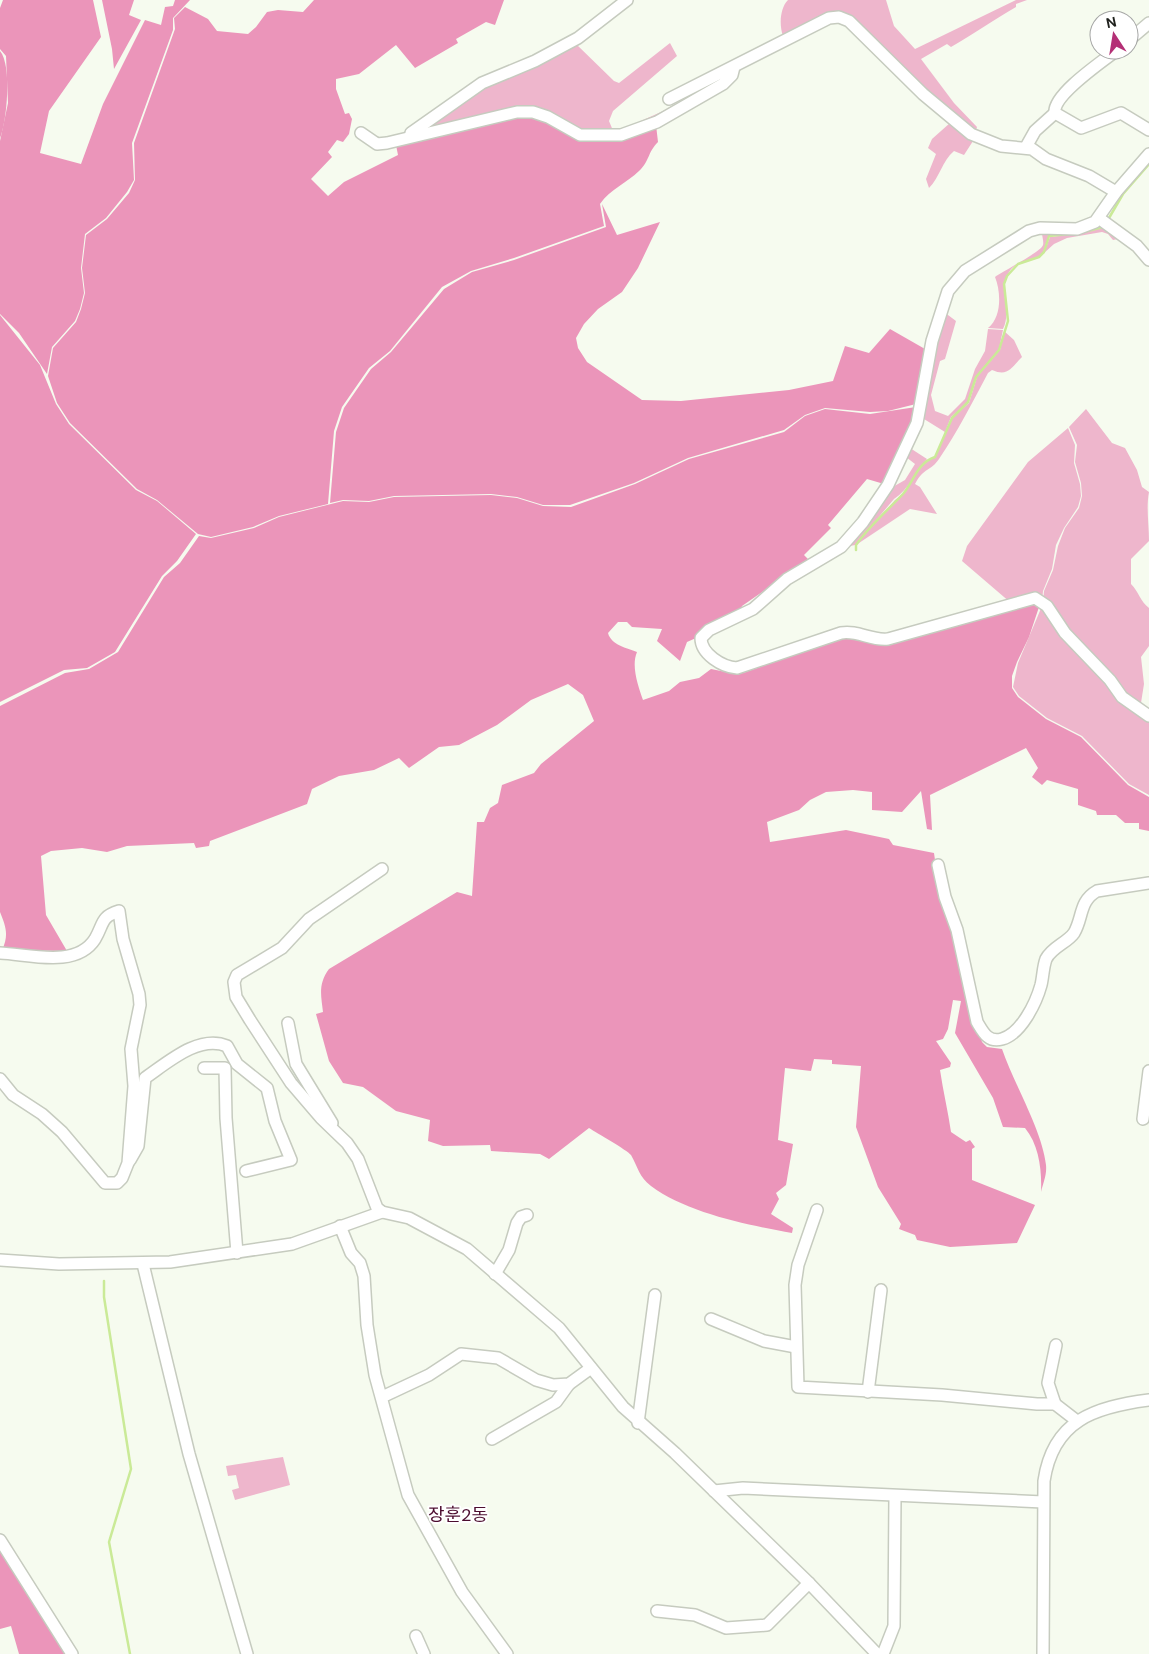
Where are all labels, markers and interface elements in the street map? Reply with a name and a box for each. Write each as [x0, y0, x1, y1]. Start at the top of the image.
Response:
north arrow [1089, 10, 1139, 60]
text: N [1104, 12, 1118, 32]
district label: 장훈2동 [428, 1503, 488, 1527]

